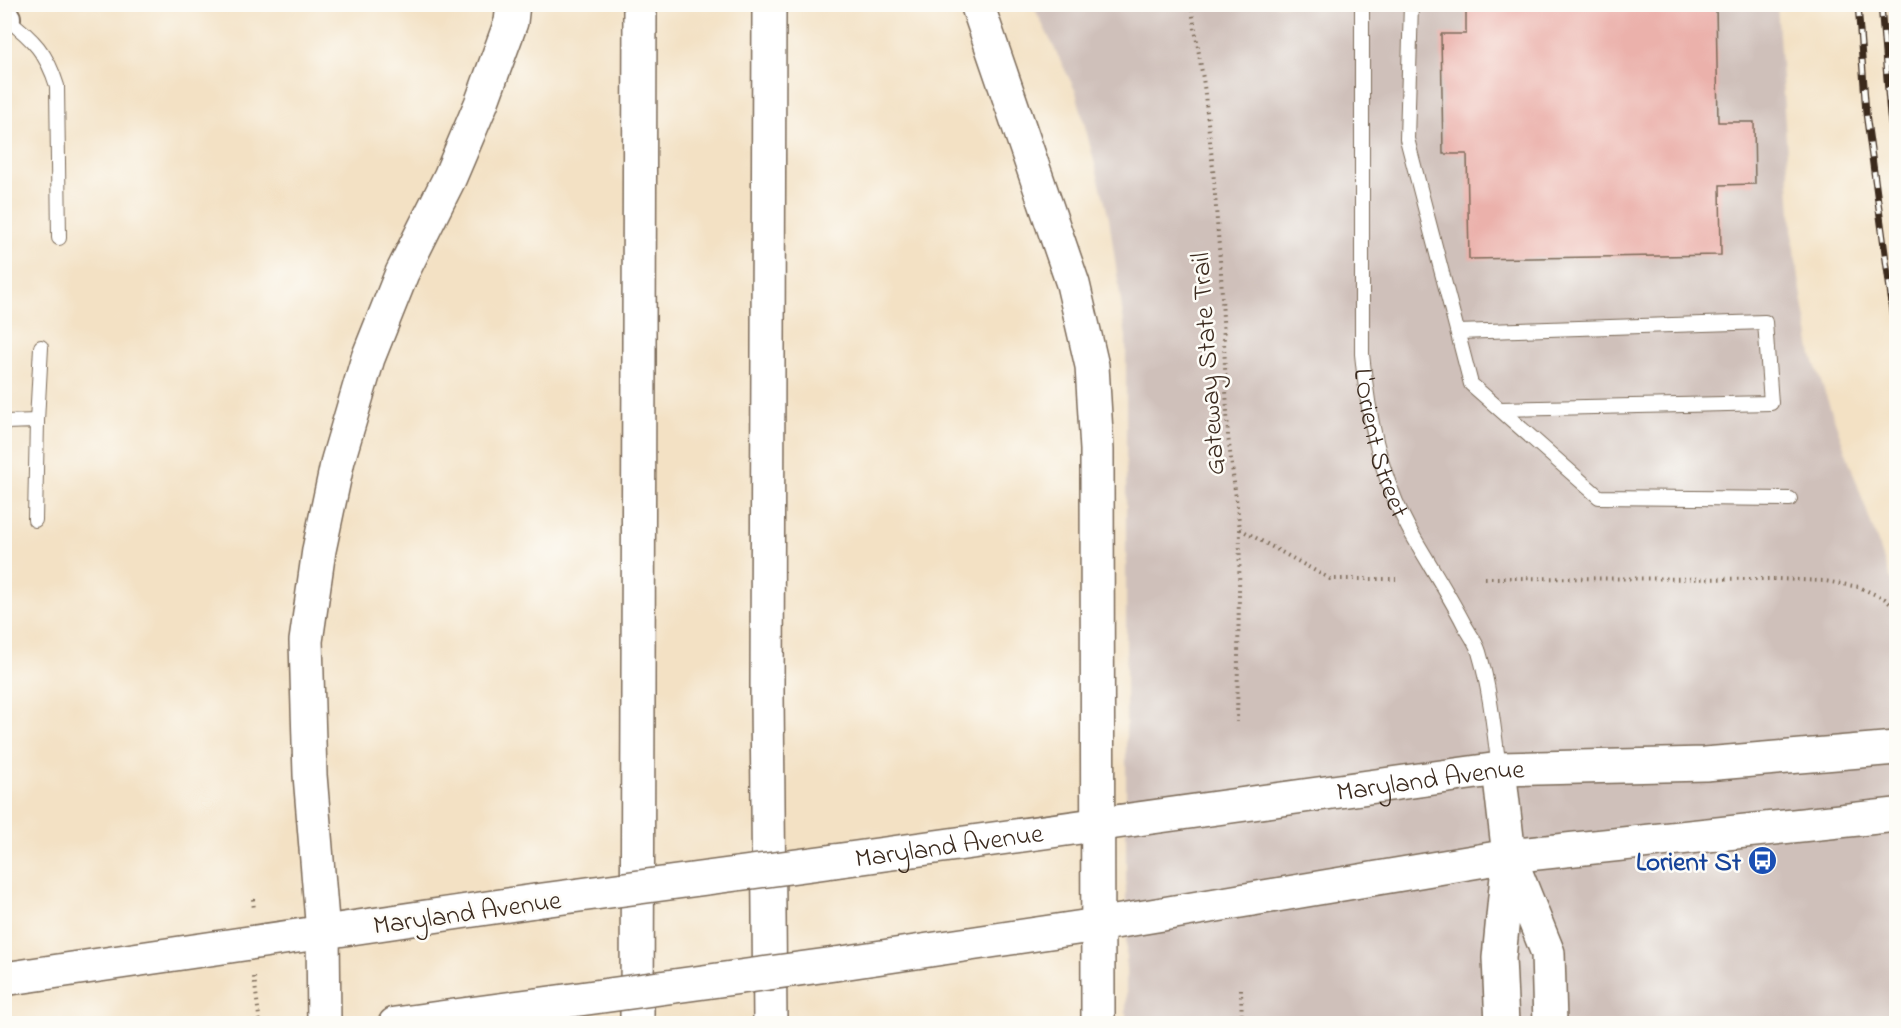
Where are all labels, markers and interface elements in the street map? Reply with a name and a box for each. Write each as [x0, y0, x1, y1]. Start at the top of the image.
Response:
street label: Gateway State Trail [1182, 251, 1237, 477]
street label: L'Orient Street [1342, 366, 1418, 525]
street label: Maryland Avenue [1334, 751, 1526, 813]
street label: Maryland Avenue [853, 815, 1047, 880]
place label: Lorient St [1636, 844, 1742, 883]
bus stop icon: Lorient St [1746, 845, 1778, 877]
street label: Maryland Avenue [371, 882, 565, 947]

